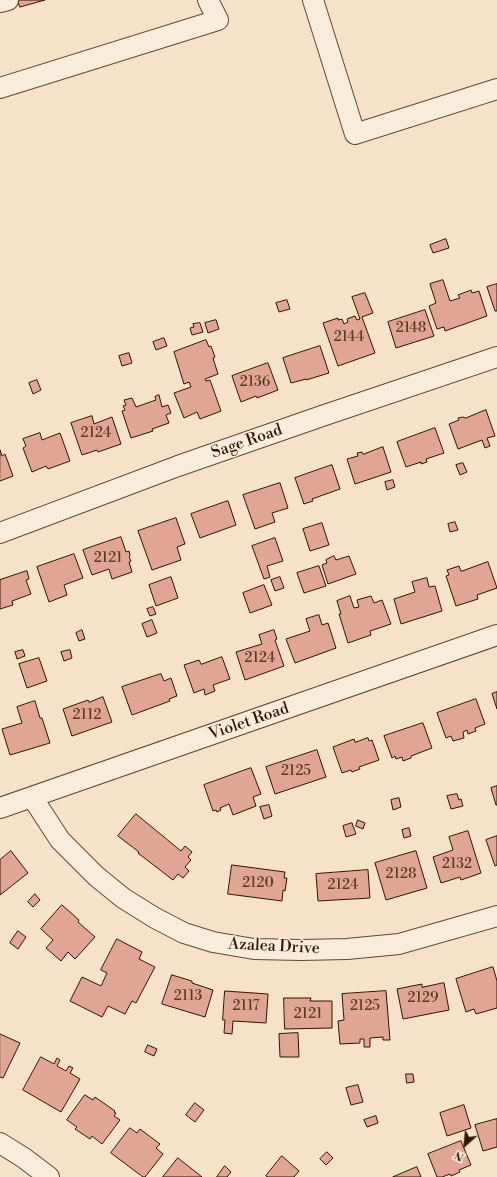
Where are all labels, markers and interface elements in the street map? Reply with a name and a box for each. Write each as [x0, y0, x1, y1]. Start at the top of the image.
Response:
house number: 2148 [396, 321, 426, 337]
house number: 2144 [334, 330, 364, 346]
house number: 2136 [240, 375, 270, 391]
street label: Sage Road [209, 421, 285, 463]
house number: 2124 [81, 426, 111, 442]
house number: 2121 [94, 551, 122, 567]
house number: 2124 [245, 651, 275, 667]
street label: Violet Road [206, 699, 292, 745]
house number: 2112 [73, 708, 101, 724]
house number: 2125 [281, 764, 311, 780]
house number: 2132 [442, 857, 472, 873]
house number: 2128 [385, 867, 417, 883]
house number: 2120 [242, 876, 274, 892]
house number: 2124 [328, 878, 358, 894]
street label: Azalea Drive [228, 935, 320, 959]
house number: 2113 [174, 989, 202, 1005]
house number: 2129 [408, 991, 438, 1007]
house number: 2117 [233, 999, 259, 1015]
house number: 2125 [350, 999, 380, 1015]
house number: 2121 [294, 1007, 322, 1023]
north arrow [445, 1125, 485, 1165]
text: N [453, 1147, 467, 1164]

